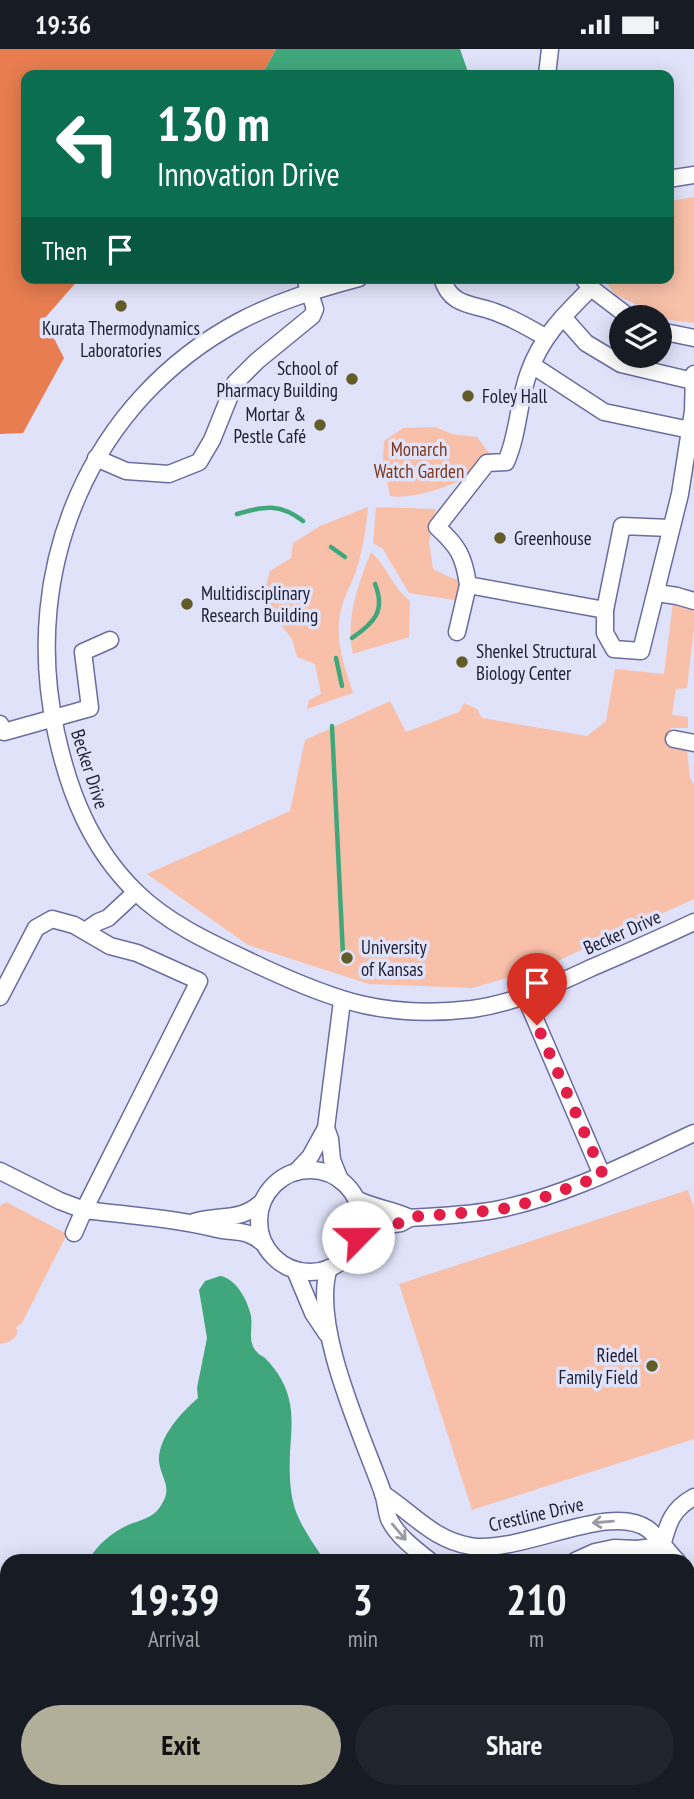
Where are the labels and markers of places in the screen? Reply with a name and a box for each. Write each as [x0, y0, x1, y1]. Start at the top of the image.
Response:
marker: Kurata Thermodynamics Laboratories [113, 298, 129, 314]
place label: Kurata Thermodynamics Laboratories [42, 316, 200, 362]
place label: School of Pharmacy Building [216, 356, 339, 402]
marker: School of Pharmacy Building [344, 371, 360, 387]
place label: Foley Hall [482, 384, 548, 408]
marker: Foley Hall [460, 388, 476, 404]
place label: Mortar & Pestle Café [234, 402, 306, 448]
marker: Mortar & Pestle Café [312, 417, 328, 433]
place label: Greenhouse [514, 526, 592, 550]
marker: Greenhouse [492, 530, 508, 546]
place label: Multidisciplinary Research Building [201, 581, 318, 627]
marker: Multidisciplinary Research Building [179, 596, 195, 612]
place label: Shenkel Structural Biology Center [476, 639, 597, 685]
marker: Shenkel Structural Biology Center [454, 654, 470, 670]
place label: University of Kansas [361, 935, 427, 981]
marker: University of Kansas [339, 950, 355, 966]
pin [507, 953, 567, 1025]
place label: Riedel Family Field [559, 1343, 639, 1389]
marker: Riedel Family Field [644, 1358, 660, 1374]

